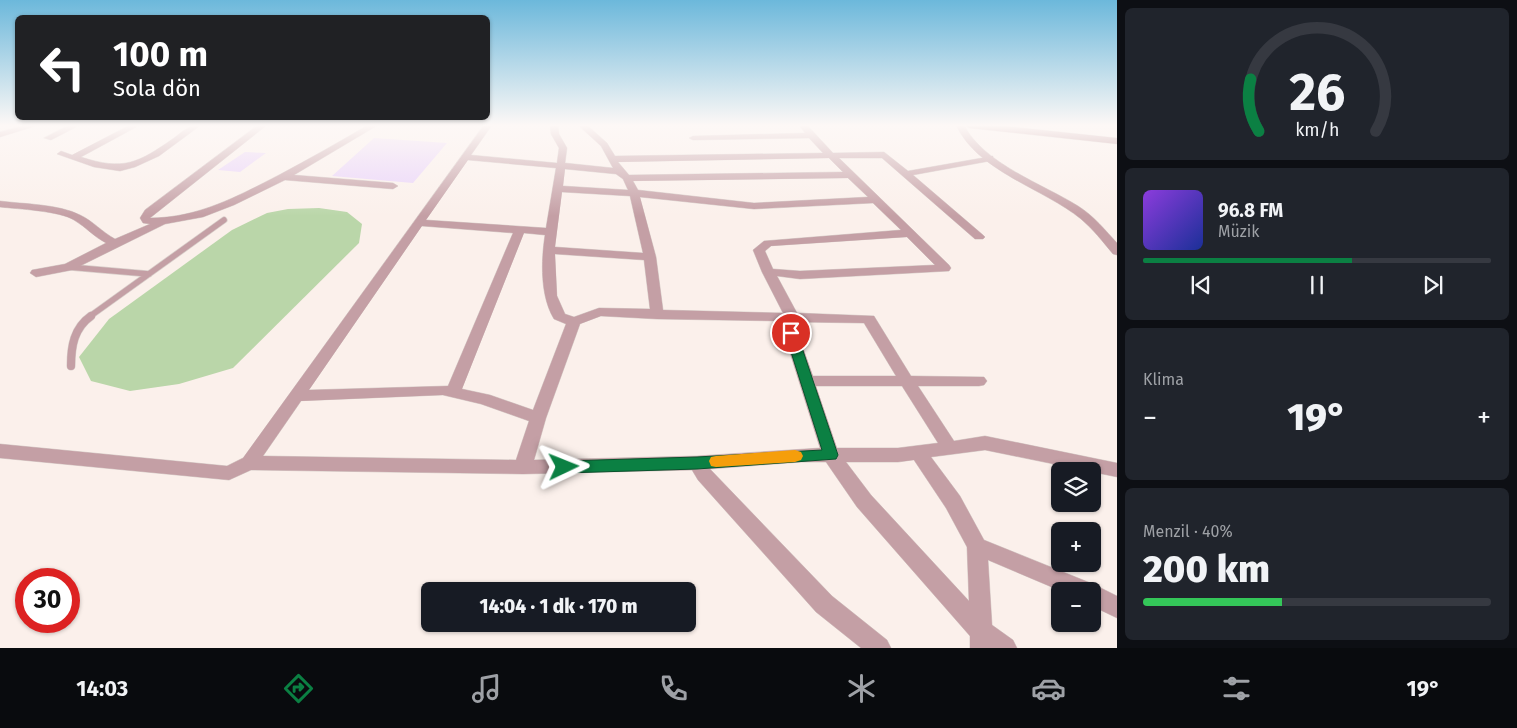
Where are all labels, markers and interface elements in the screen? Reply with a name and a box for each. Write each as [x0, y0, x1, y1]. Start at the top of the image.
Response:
text: 100 m [113, 33, 208, 75]
icon: left [30, 35, 95, 100]
text: 26 [1289, 61, 1345, 124]
text: Sola dön [113, 75, 201, 102]
text: km/h [1295, 119, 1339, 141]
text: 96.8 FM [1218, 199, 1283, 222]
text: Müzik [1218, 222, 1259, 241]
icon: previous [1187, 271, 1215, 299]
icon: pause [1303, 271, 1331, 299]
icon: next [1419, 271, 1447, 299]
pin [770, 312, 812, 354]
icon: arrive [777, 319, 805, 347]
text: Klima [1143, 370, 1184, 389]
text: 19° [1287, 394, 1347, 440]
text: − [1143, 401, 1157, 434]
text: + [1477, 401, 1491, 434]
position arrow [537, 440, 589, 492]
map controls [1051, 462, 1101, 632]
button: layers [1051, 462, 1101, 512]
button: + [1051, 522, 1101, 572]
text: Menzil · 40% [1143, 522, 1233, 541]
text: 200 km [1143, 546, 1270, 592]
speed limit sign: 30 [15, 568, 80, 633]
button: − [1051, 582, 1101, 632]
text: 14:04 · 1 dk · 170 m [480, 595, 638, 618]
icon: directions [281, 671, 316, 706]
icon: music [469, 671, 504, 706]
icon: phone [656, 671, 691, 706]
icon: climate [844, 671, 879, 706]
icon: car [1031, 671, 1066, 706]
icon: filters [1219, 671, 1254, 706]
text: 14:03 [76, 675, 128, 702]
text: 19° [1407, 675, 1441, 702]

